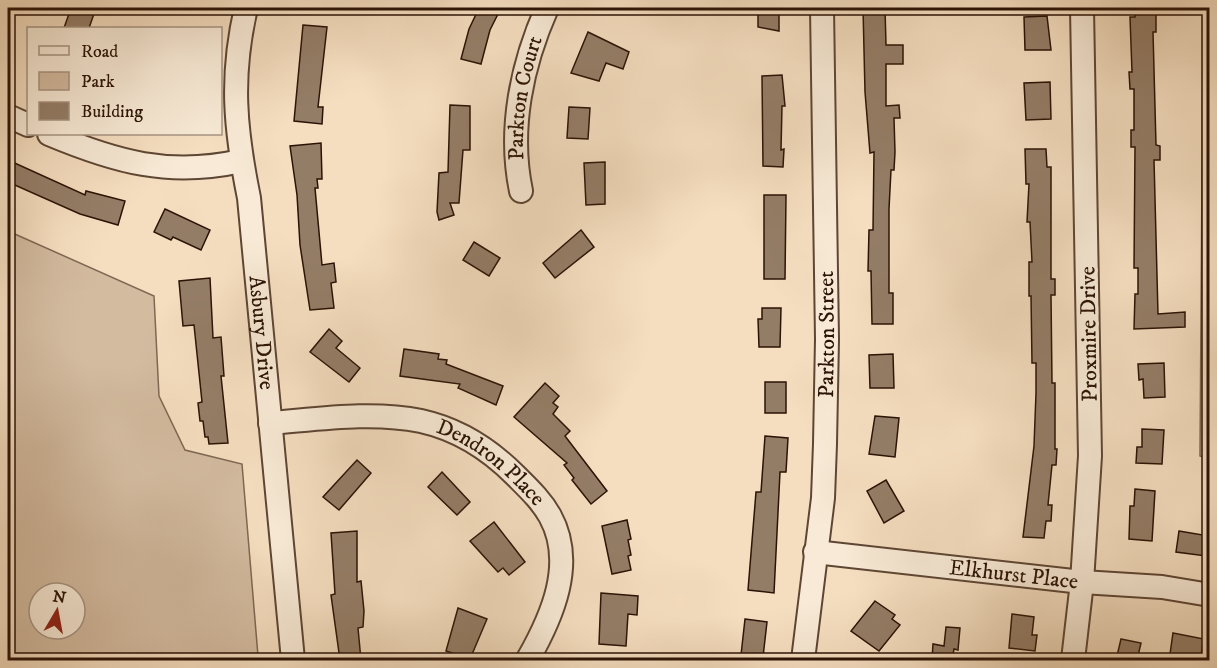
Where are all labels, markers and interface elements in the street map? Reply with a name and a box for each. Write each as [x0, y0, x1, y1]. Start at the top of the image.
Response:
legend [27, 27, 222, 135]
street label: Parkton Court [503, 32, 548, 161]
text: Road [81, 41, 118, 63]
text: Park [81, 71, 115, 93]
text: Building [81, 101, 143, 123]
street label: Proxmire Drive [1074, 266, 1104, 402]
street label: Parkton Street [812, 271, 840, 398]
street label: Asbury Drive [243, 274, 281, 391]
street label: Dendron Place [433, 413, 551, 511]
street label: Elkhurst Place [948, 554, 1080, 595]
north arrow [27, 581, 87, 641]
text: N [51, 586, 68, 608]

